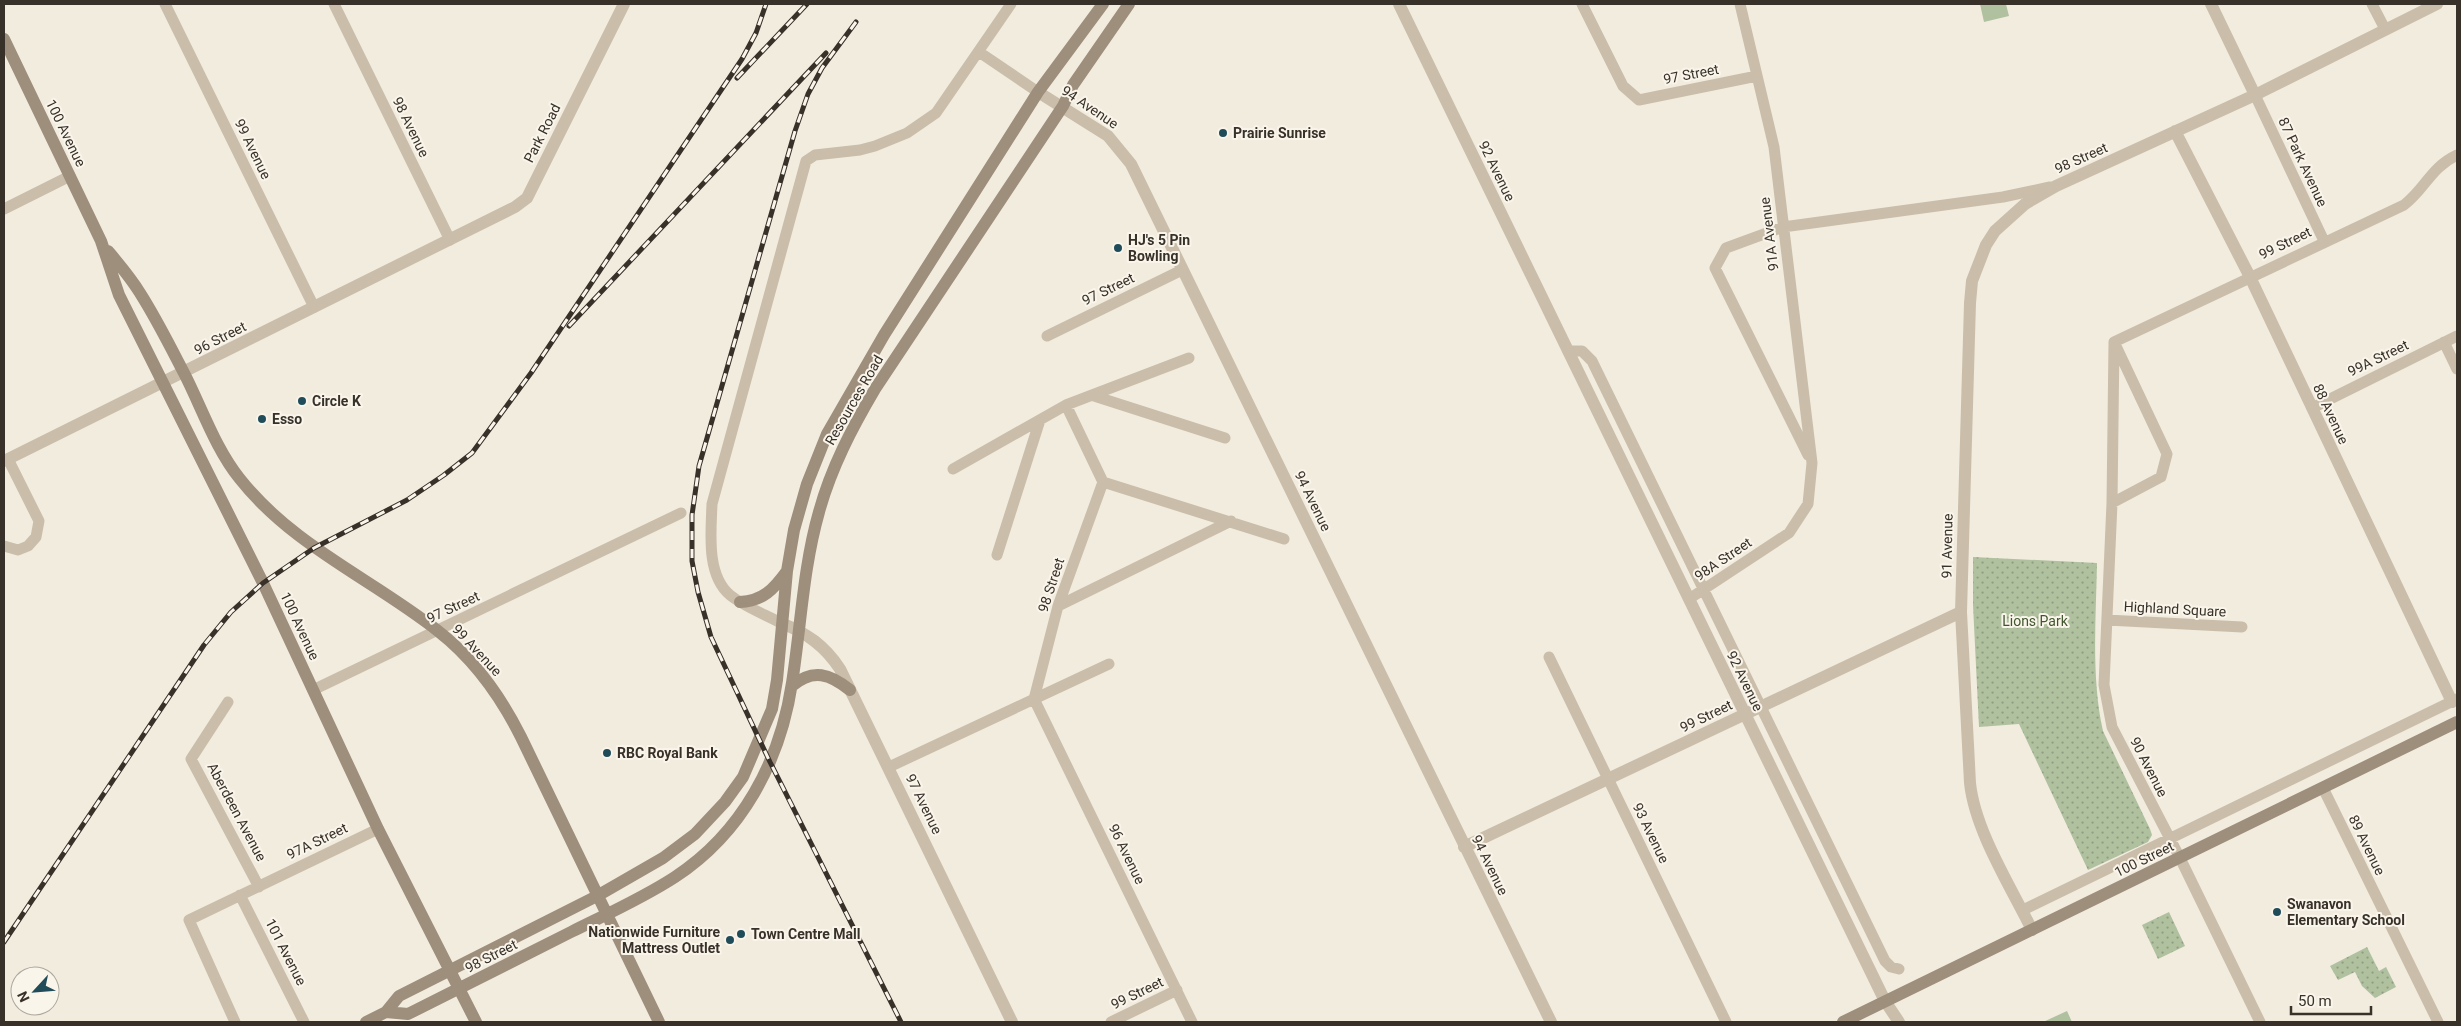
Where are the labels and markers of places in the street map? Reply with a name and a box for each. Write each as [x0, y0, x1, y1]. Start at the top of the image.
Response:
place label: Prairie Sunrise [1233, 125, 1326, 141]
marker: Prairie Sunrise [1217, 127, 1229, 139]
place label: HJ's 5 Pin Bowling [1128, 232, 1190, 264]
marker: HJ's 5 Pin Bowling [1112, 242, 1124, 254]
place label: Circle K [312, 393, 361, 409]
marker: Circle K [296, 395, 308, 407]
place label: Esso [272, 411, 302, 427]
marker: Esso [256, 413, 268, 425]
place label: RBC Royal Bank [617, 745, 718, 761]
marker: RBC Royal Bank [601, 747, 613, 759]
place label: Swanavon Elementary School [2287, 896, 2405, 928]
marker: Swanavon Elementary School [2271, 906, 2283, 918]
place label: Nationwide Furniture Mattress Outlet [588, 924, 720, 956]
place label: Town Centre Mall [751, 926, 861, 942]
marker: Town Centre Mall [735, 928, 747, 940]
marker: Nationwide Furniture Mattress Outlet [724, 934, 736, 946]

